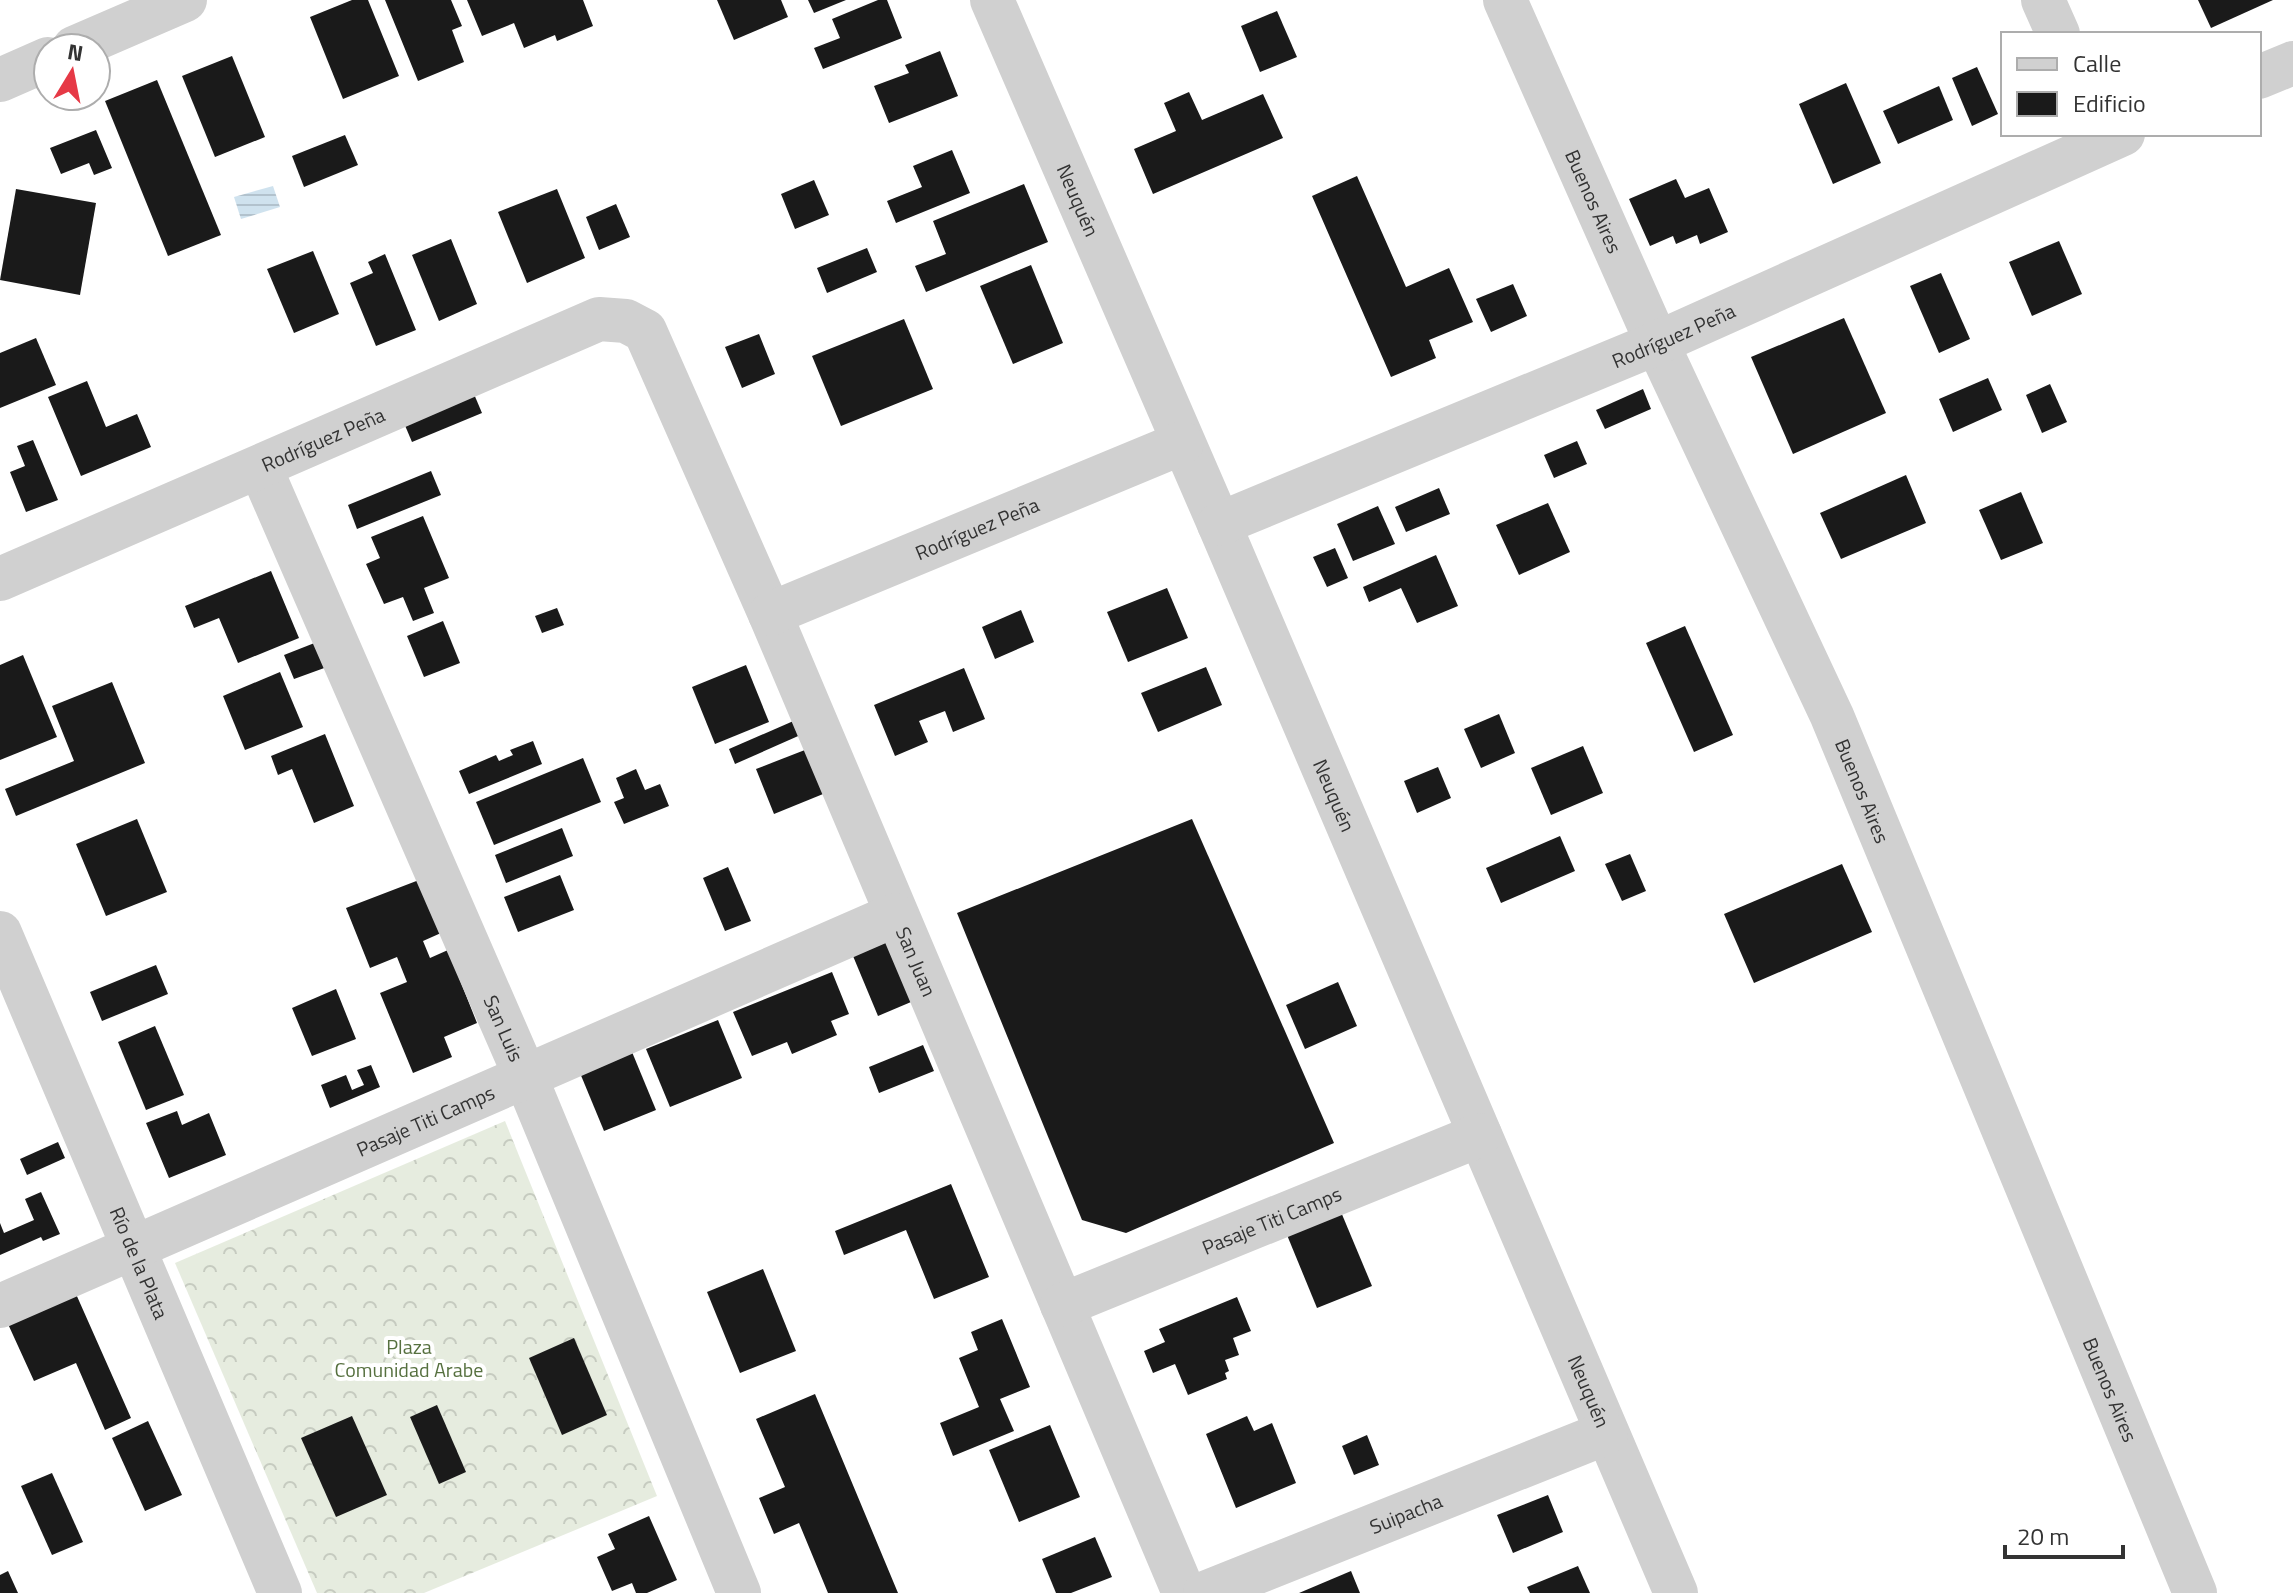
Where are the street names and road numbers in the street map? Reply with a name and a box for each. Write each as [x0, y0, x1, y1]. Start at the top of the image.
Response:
street label: Buenos Aires [1558, 144, 1631, 258]
street label: Neuquén [1049, 159, 1108, 241]
street label: Rodríguez Peña [1607, 294, 1740, 376]
street label: Rodríguez Peña [256, 398, 390, 479]
street label: Rodríguez Peña [910, 489, 1044, 568]
street label: Buenos Aires [1827, 734, 1898, 848]
street label: Neuquén [1306, 754, 1364, 836]
street label: San Juan [888, 922, 945, 1001]
street label: San Luis [476, 990, 532, 1066]
street label: Pasaje Titi Camps [351, 1076, 499, 1164]
street label: Pasaje Titi Camps [1197, 1178, 1346, 1262]
street label: Río de la Plata [102, 1202, 177, 1324]
street label: Buenos Aires [2075, 1332, 2146, 1446]
street label: Neuquén [1560, 1350, 1619, 1432]
street label: Suipacha [1365, 1484, 1447, 1541]

